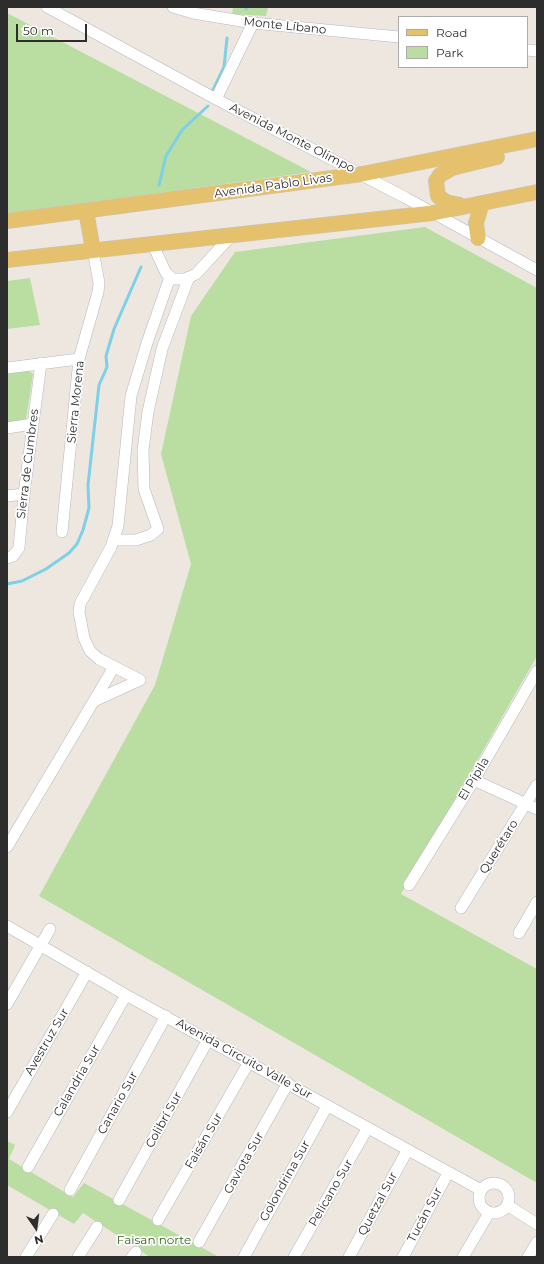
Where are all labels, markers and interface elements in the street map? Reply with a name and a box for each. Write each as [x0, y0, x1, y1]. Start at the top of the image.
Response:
street label: Monte Líbano [243, 14, 327, 38]
scale bar [18, 16, 89, 42]
legend [398, 16, 528, 68]
text: 50 m [23, 23, 54, 38]
text: Road [436, 25, 467, 40]
text: Park [436, 45, 463, 60]
street label: Avenida Monte Olimpo [227, 100, 357, 176]
street label: Avenida Pablo Livas [213, 171, 333, 201]
street label: Sierra Morena [64, 360, 88, 444]
street label: Sierra de Cumbres [14, 408, 42, 520]
street label: El Pípila [455, 755, 493, 803]
street label: Querétaro [477, 817, 521, 877]
street label: Avestruz Sur [22, 1006, 72, 1078]
street label: Avenida Circuito Valle Sur [174, 1016, 314, 1102]
street label: Calandria Sur [51, 1043, 103, 1119]
street label: Canario Sur [95, 1069, 141, 1137]
street label: Colibrí Sur [143, 1090, 185, 1150]
street label: Faisán Sur [182, 1111, 226, 1171]
street label: Gaviota Sur [221, 1130, 267, 1196]
street label: Golondrina Sur [257, 1138, 313, 1224]
street label: Pelícano Sur [306, 1157, 356, 1229]
street label: Quetzal Sur [355, 1170, 401, 1238]
street label: Tucán Sur [405, 1185, 445, 1245]
north arrow [16, 1208, 56, 1248]
text: N [33, 1232, 45, 1248]
park label: Faisan norte [117, 1233, 191, 1247]

